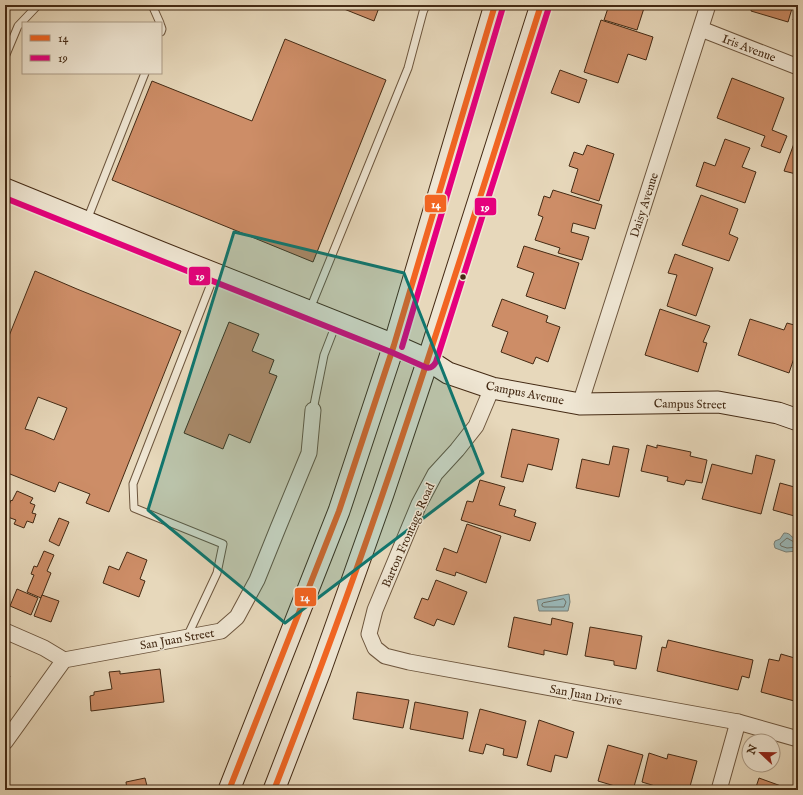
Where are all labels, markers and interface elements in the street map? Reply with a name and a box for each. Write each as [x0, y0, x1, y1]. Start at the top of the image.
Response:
legend [22, 22, 162, 74]
text: 14 [58, 31, 68, 46]
street label: Iris Avenue [720, 31, 778, 66]
text: 19 [58, 51, 68, 66]
street label: Daisy Avenue [627, 170, 662, 240]
line badge: 14 [424, 194, 447, 213]
line badge: 19 [474, 197, 497, 216]
text: 14 [431, 198, 441, 212]
text: 19 [481, 201, 490, 215]
line badge: 19 [188, 266, 211, 286]
text: 19 [196, 270, 205, 284]
unlabelled marker [458, 272, 468, 282]
street label: Campus Avenue [484, 379, 566, 409]
street label: Campus Street [654, 396, 726, 414]
street label: Barton Frontage Road [379, 480, 438, 590]
line badge: 14 [294, 587, 317, 607]
text: 14 [300, 591, 310, 605]
street label: San Juan Street [139, 626, 216, 654]
street label: San Juan Drive [548, 682, 624, 710]
north arrow [741, 733, 781, 773]
text: N [744, 742, 761, 758]

